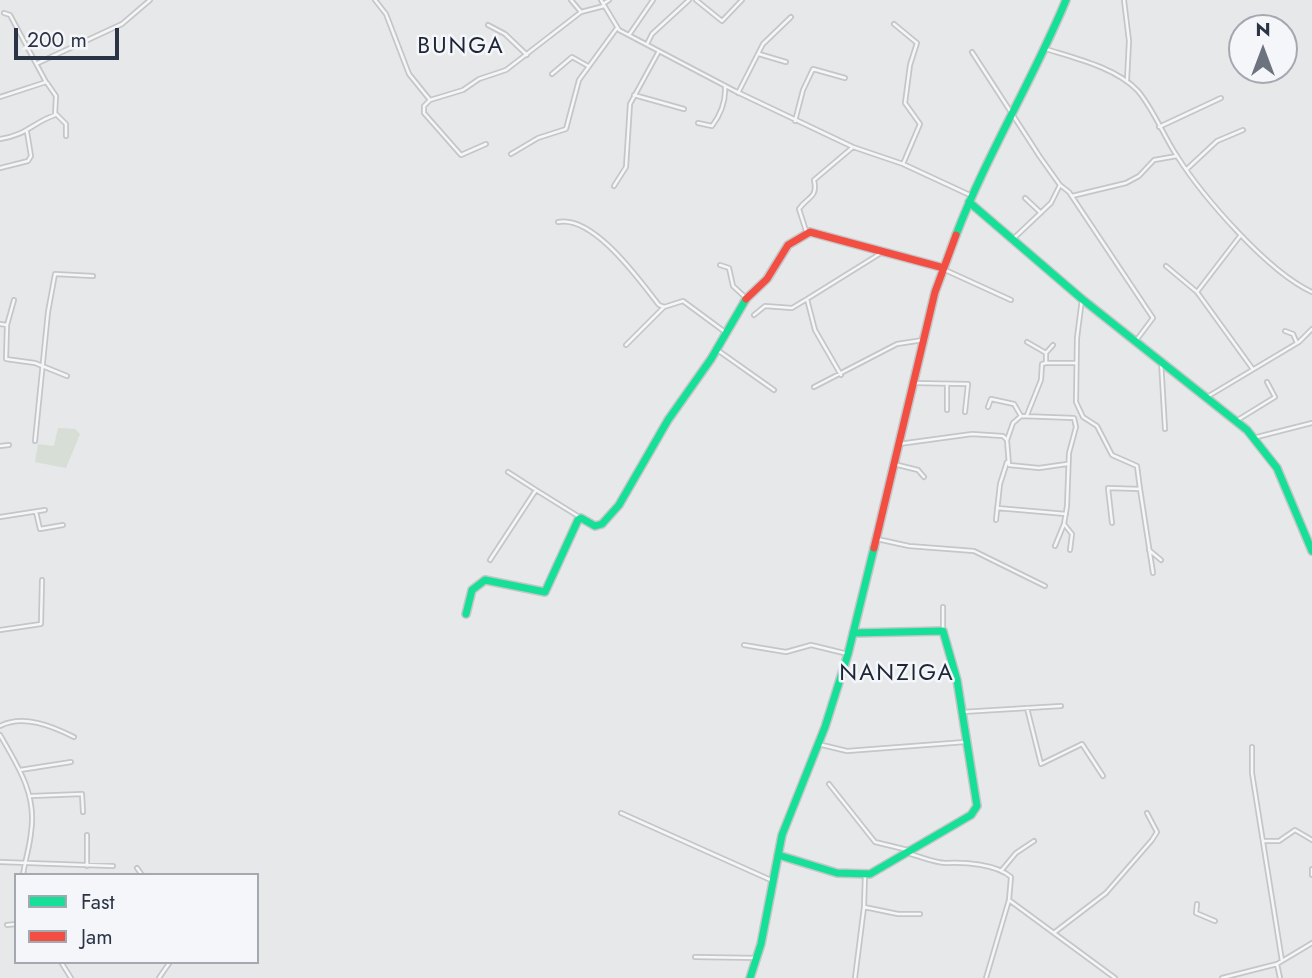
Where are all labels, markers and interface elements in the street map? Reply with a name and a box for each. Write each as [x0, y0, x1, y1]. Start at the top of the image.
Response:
scale bar [18, 14, 122, 58]
north arrow [1228, 14, 1298, 84]
text: N [1255, 16, 1271, 43]
text: 200 m [27, 25, 87, 55]
district label: BUNGA [418, 33, 504, 61]
district label: NANZIGA [840, 660, 954, 688]
legend [14, 873, 259, 964]
text: Fast [81, 887, 114, 917]
text: Jam [81, 922, 113, 952]

